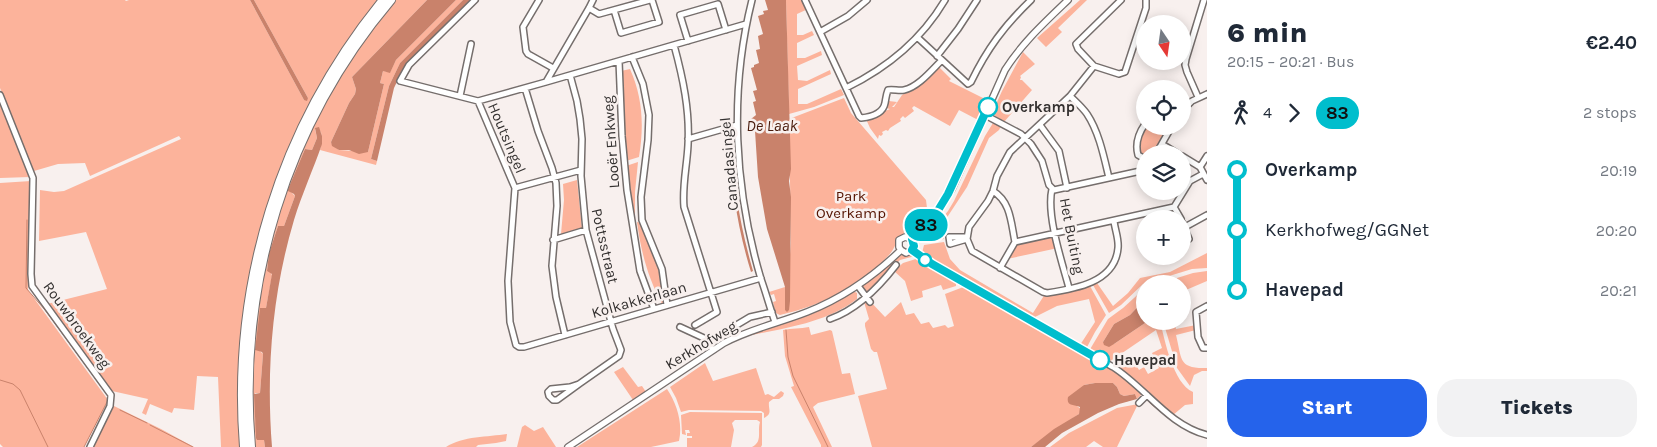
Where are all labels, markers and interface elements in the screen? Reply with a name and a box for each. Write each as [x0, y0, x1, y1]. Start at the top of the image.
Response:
north arrow [1136, 15, 1191, 70]
map controls [1136, 15, 1191, 330]
text: 6 min [1227, 16, 1308, 49]
text: €2.40 [1586, 32, 1637, 54]
text: 20:15 – 20:21 · Bus [1227, 52, 1354, 71]
button: locate [1136, 80, 1191, 135]
street label: Looër Enkweg [599, 94, 623, 189]
marker: Overkamp [978, 97, 998, 117]
place label: Overkamp [1002, 98, 1075, 116]
icon: walk [1227, 99, 1255, 127]
icon: forward [1280, 99, 1308, 127]
street label: Houtsingel [484, 100, 530, 176]
text: 83 [1326, 102, 1349, 124]
text: 4 [1263, 103, 1272, 122]
text: 2 stops [1583, 103, 1637, 122]
water label: De Laak [746, 116, 799, 135]
street label: Canadasingel [716, 117, 742, 211]
button: layers [1136, 145, 1191, 200]
text: Overkamp [1265, 159, 1357, 181]
text: 20:19 [1600, 161, 1637, 180]
park label: Park Overkamp [816, 187, 886, 222]
street label: Het Buiting [1056, 196, 1088, 276]
street label: Pottsstraat [588, 207, 622, 286]
line badge: 83 [904, 209, 948, 241]
button: + [1136, 210, 1191, 265]
text: 83 [915, 214, 937, 236]
text: Kerkhofweg/GGNet [1265, 219, 1429, 241]
text: 20:20 [1596, 221, 1637, 240]
unlabelled marker [918, 253, 932, 267]
button: − [1136, 275, 1191, 330]
street label: Rouwbroekweg [39, 278, 115, 372]
street label: Kolkakkerlaan [589, 278, 689, 322]
text: Havepad [1265, 279, 1344, 301]
text: 20:21 [1600, 281, 1637, 300]
street label: Kerkhofweg [662, 316, 740, 373]
marker: Havepad [1090, 350, 1110, 370]
place label: Havepad [1114, 351, 1176, 369]
button: Start [1227, 379, 1427, 437]
button: Tickets [1437, 379, 1637, 437]

